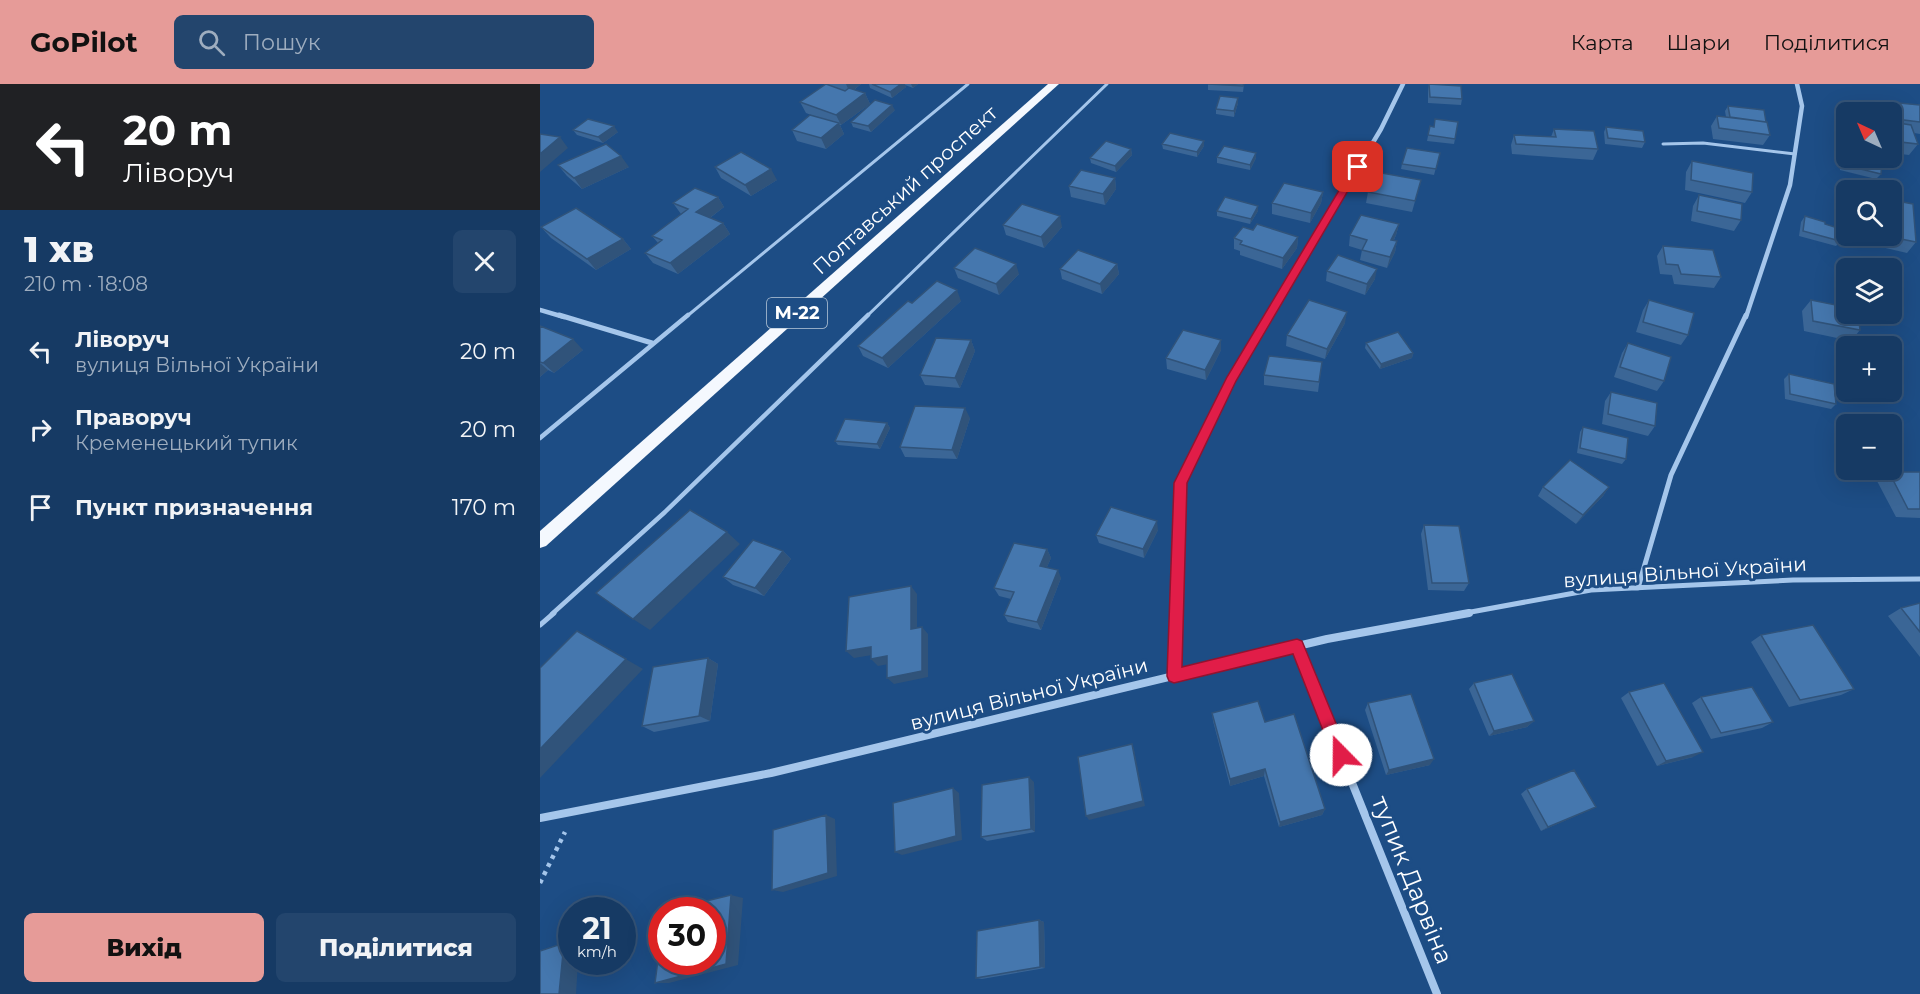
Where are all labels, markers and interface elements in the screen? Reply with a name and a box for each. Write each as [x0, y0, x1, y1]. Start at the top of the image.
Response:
search box [174, 15, 594, 69]
text: GoPilot [30, 25, 138, 59]
icon: search [195, 26, 228, 59]
text: Пошук [243, 29, 320, 56]
text: Карта [1571, 30, 1634, 55]
text: Шари [1667, 30, 1731, 55]
text: Поділитися [1764, 30, 1890, 55]
street label: Полтавський проспект [808, 100, 1003, 279]
north arrow [1836, 102, 1902, 168]
map controls [1836, 102, 1902, 480]
text: 20 m [123, 104, 232, 156]
icon: left [24, 108, 102, 186]
pin [1332, 141, 1383, 192]
icon: arrive [1341, 150, 1374, 183]
text: Ліворуч [123, 156, 235, 189]
button: search [1836, 180, 1902, 246]
text: 1 хв [24, 227, 94, 271]
button: close [453, 230, 516, 293]
button: layers [1836, 258, 1902, 324]
text: 210 m · 18:08 [24, 272, 148, 296]
road number: М-22 [767, 298, 827, 328]
text: Ліворуч [75, 326, 170, 353]
icon: left [24, 335, 57, 368]
button: + [1836, 336, 1902, 402]
text: 20 m [460, 338, 516, 365]
text: вулиця Вільної України [75, 353, 319, 377]
text: Праворуч [75, 404, 192, 431]
icon: right [24, 413, 57, 446]
button: − [1836, 414, 1902, 480]
text: 20 m [460, 416, 516, 443]
text: Кременецький тупик [75, 431, 298, 455]
icon: arrive [24, 491, 57, 524]
text: Пункт призначення [75, 494, 313, 521]
text: 170 m [452, 494, 516, 521]
street label: вулиця Вільної України [1562, 552, 1808, 592]
street label: вулиця Вільної України [908, 653, 1150, 735]
position arrow [1309, 723, 1373, 787]
street label: тупик Дарвіна [1366, 792, 1459, 968]
speed limit sign: 30 [648, 897, 726, 975]
text: 21 [582, 910, 612, 947]
button: Вихід [24, 913, 264, 982]
button: Поділитися [276, 913, 516, 982]
text: km/h [577, 942, 617, 961]

